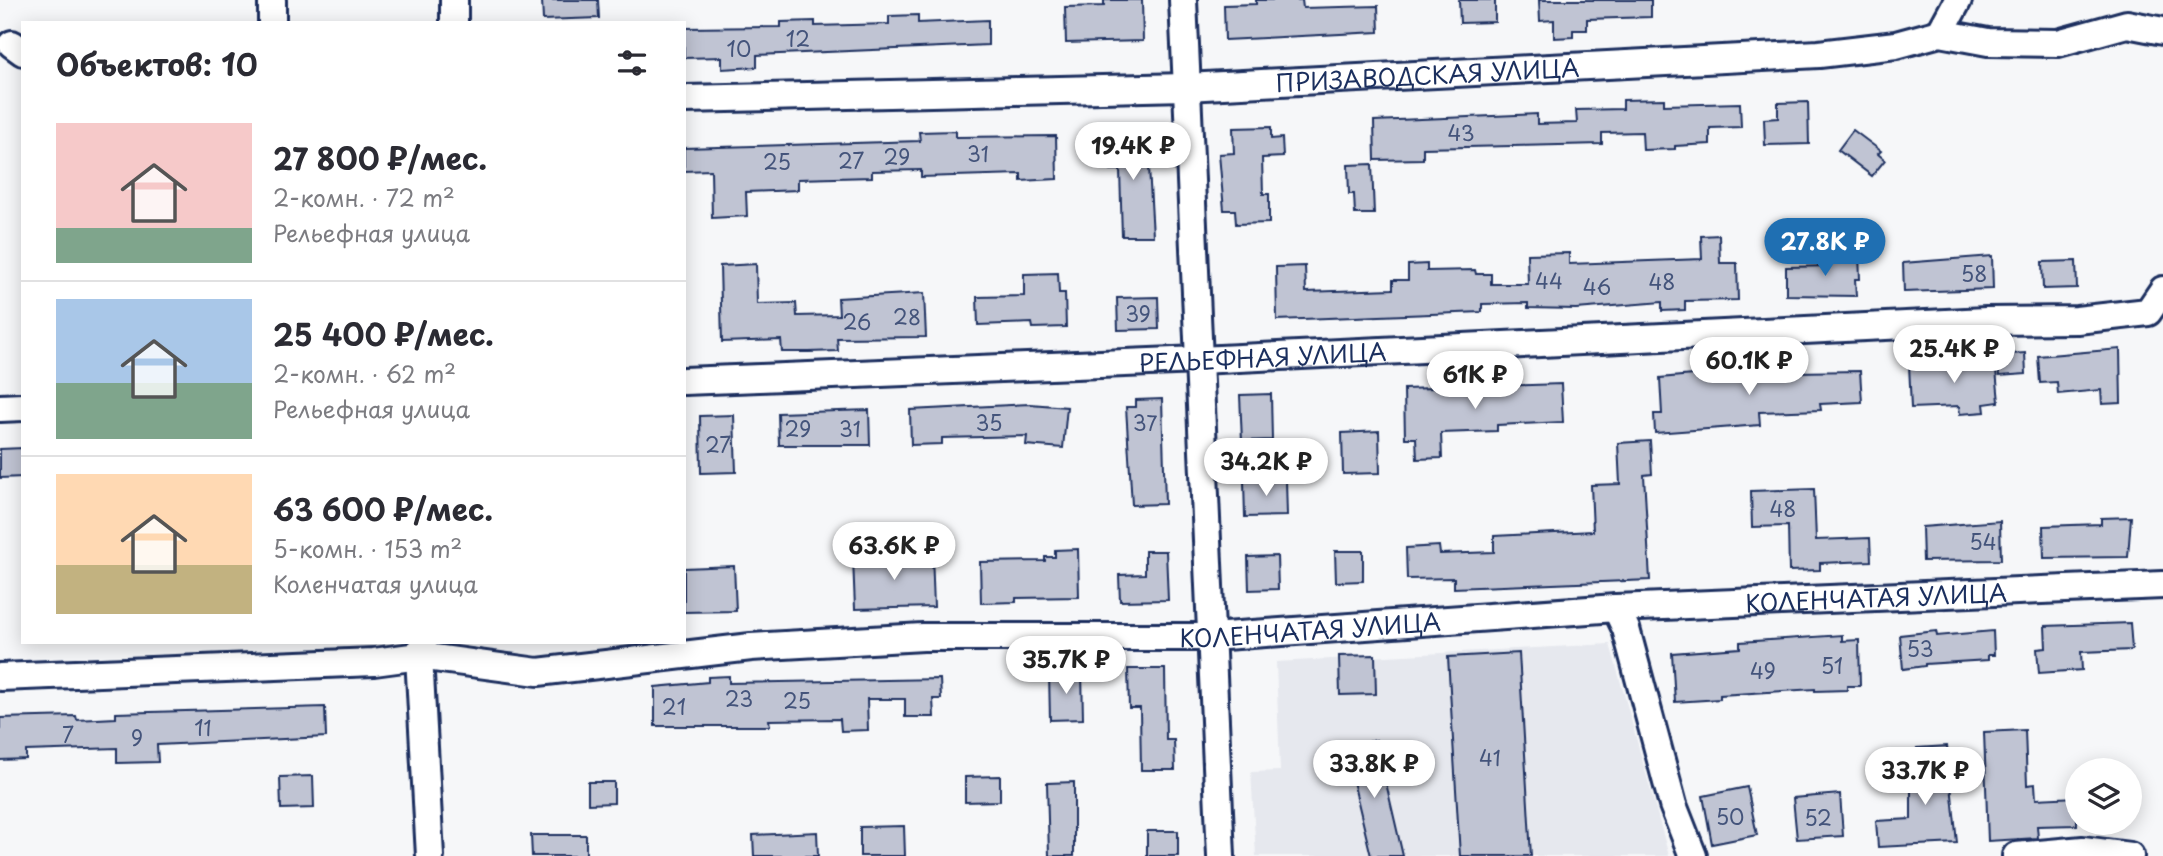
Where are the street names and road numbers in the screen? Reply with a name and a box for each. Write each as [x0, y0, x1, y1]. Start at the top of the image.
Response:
street label: ПРИЗАВОДСКАЯ УЛИЦА [1275, 49, 1580, 100]
street label: РЕЛЬЕФНАЯ УЛИЦА [1138, 333, 1387, 380]
street label: КОЛЕНЧАТАЯ УЛИЦА [1745, 574, 2008, 621]
street label: КОЛЕНЧАТАЯ УЛИЦА [1180, 603, 1442, 655]

